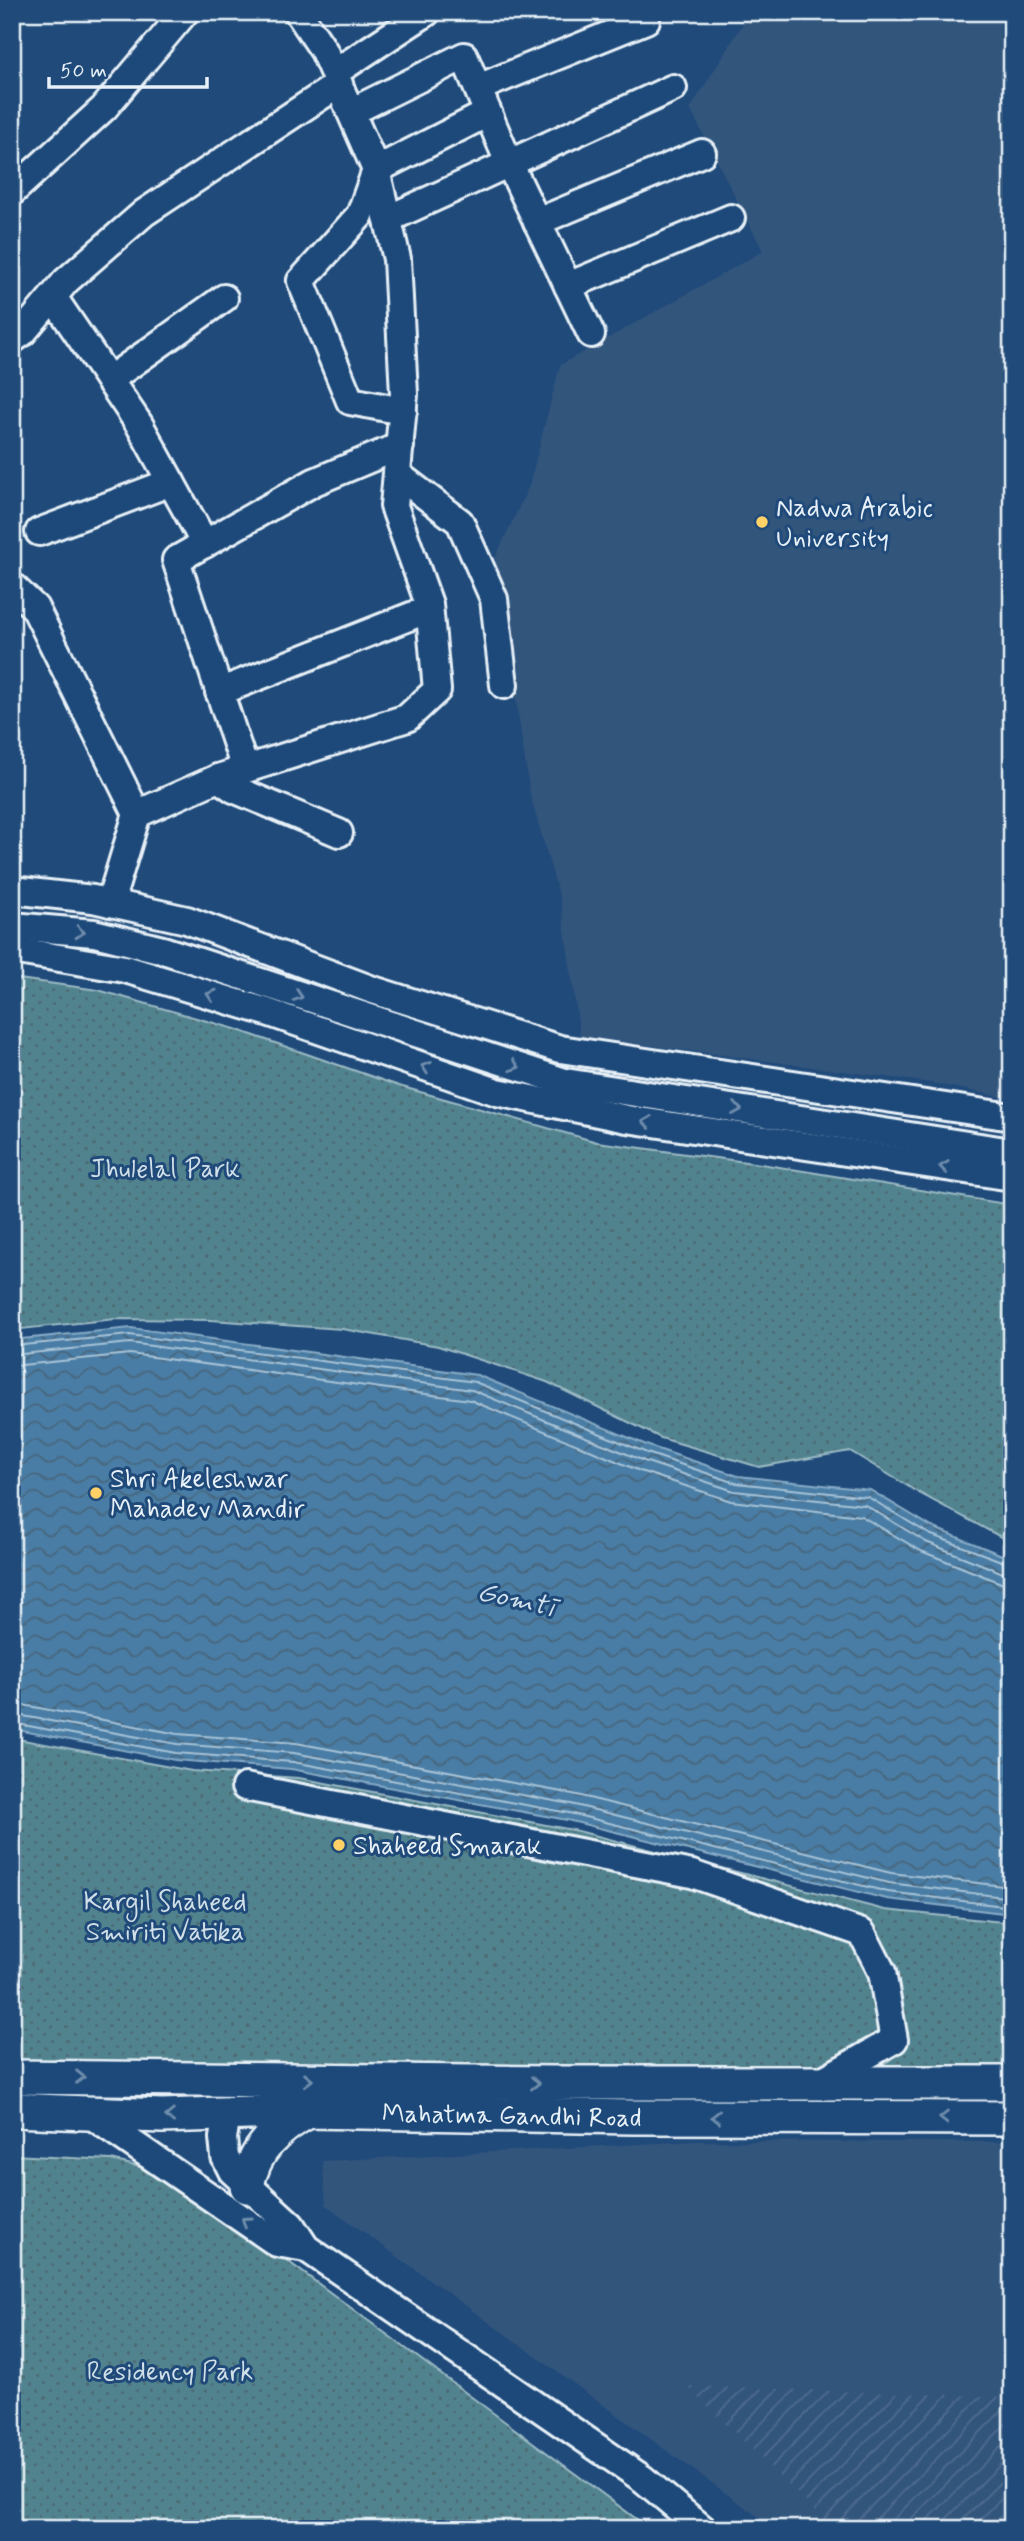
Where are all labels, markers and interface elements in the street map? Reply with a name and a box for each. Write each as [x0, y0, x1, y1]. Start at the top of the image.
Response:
scale bar [49, 46, 206, 90]
text: 50 m [60, 57, 107, 85]
place label: Nadwa Arabic University [776, 492, 933, 556]
marker: Nadwa Arabic University [754, 514, 770, 530]
one-way arrow [75, 924, 86, 939]
one-way arrow [292, 987, 304, 1002]
one-way arrow [205, 988, 217, 1003]
one-way arrow [508, 1057, 520, 1072]
one-way arrow [421, 1062, 433, 1076]
one-way arrow [732, 1101, 743, 1116]
one-way arrow [641, 1115, 652, 1130]
park label: Jhulelal Park [90, 1153, 240, 1187]
one-way arrow [938, 1159, 950, 1174]
place label: Shri Akeleshwar Mahadev Mandir [110, 1463, 305, 1527]
marker: Shri Akeleshwar Mahadev Mandir [88, 1485, 104, 1501]
water label: Gomtī [474, 1574, 564, 1628]
place label: Shaheed Smarak [353, 1830, 542, 1864]
marker: Shaheed Smarak [331, 1837, 347, 1853]
park label: Kargil Shaheed Smiriti Vatika [83, 1886, 247, 1950]
one-way arrow [76, 2069, 86, 2085]
one-way arrow [303, 2072, 314, 2088]
one-way arrow [530, 2075, 541, 2090]
street label: Mahatma Gandhi Road [381, 2097, 642, 2136]
one-way arrow [164, 2108, 175, 2124]
one-way arrow [710, 2109, 721, 2125]
one-way arrow [938, 2110, 948, 2126]
one-way arrow [241, 2217, 254, 2229]
park label: Residency Park [87, 2356, 253, 2390]

